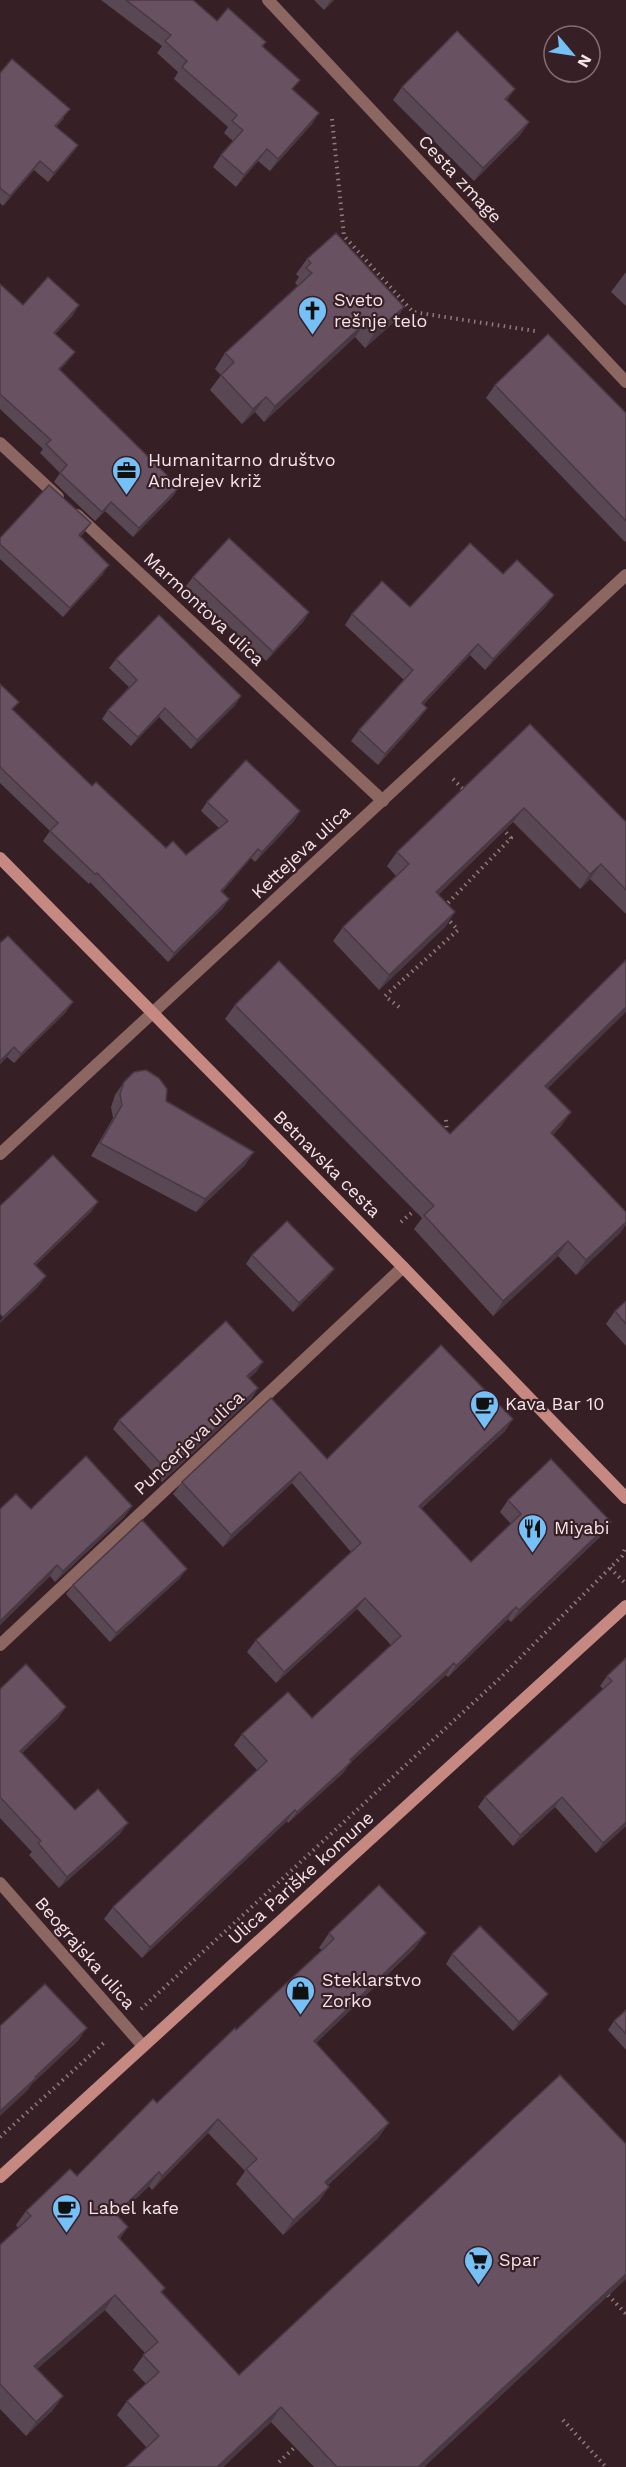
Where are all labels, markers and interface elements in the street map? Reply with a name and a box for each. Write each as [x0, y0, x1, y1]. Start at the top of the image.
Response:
north arrow [542, 24, 602, 84]
text: N [573, 51, 596, 71]
street label: Cesta zmage [414, 130, 506, 227]
place label: Sveto rešnje telo [334, 289, 427, 331]
church icon: Sveto rešnje telo [297, 294, 329, 336]
place label: Humanitarno društvo Andrejev križ [148, 449, 336, 491]
office icon: Humanitarno društvo Andrejev križ [111, 454, 143, 496]
street label: Marmontova ulica [140, 547, 269, 670]
street label: Kettejeva ulica [247, 801, 354, 903]
street label: Betnavska cesta [269, 1106, 385, 1222]
street label: Puncerjeva ulica [129, 1386, 248, 1499]
cafe icon: Kava Bar 10 [468, 1388, 500, 1430]
place label: Kava Bar 10 [505, 1393, 604, 1414]
restaurant icon: Miyabi [517, 1512, 549, 1554]
place label: Miyabi [554, 1517, 609, 1538]
street label: Ulica Pariške komune [224, 1807, 378, 1949]
street label: Beograjska ulica [31, 1892, 140, 2013]
place label: Steklarstvo Zorko [322, 1969, 422, 2011]
shop icon: Steklarstvo Zorko [285, 1974, 317, 2016]
cafe icon: Label kafe [51, 2192, 83, 2234]
place label: Label kafe [88, 2197, 179, 2218]
supermarket icon: Spar [462, 2244, 494, 2286]
place label: Spar [499, 2249, 539, 2270]

